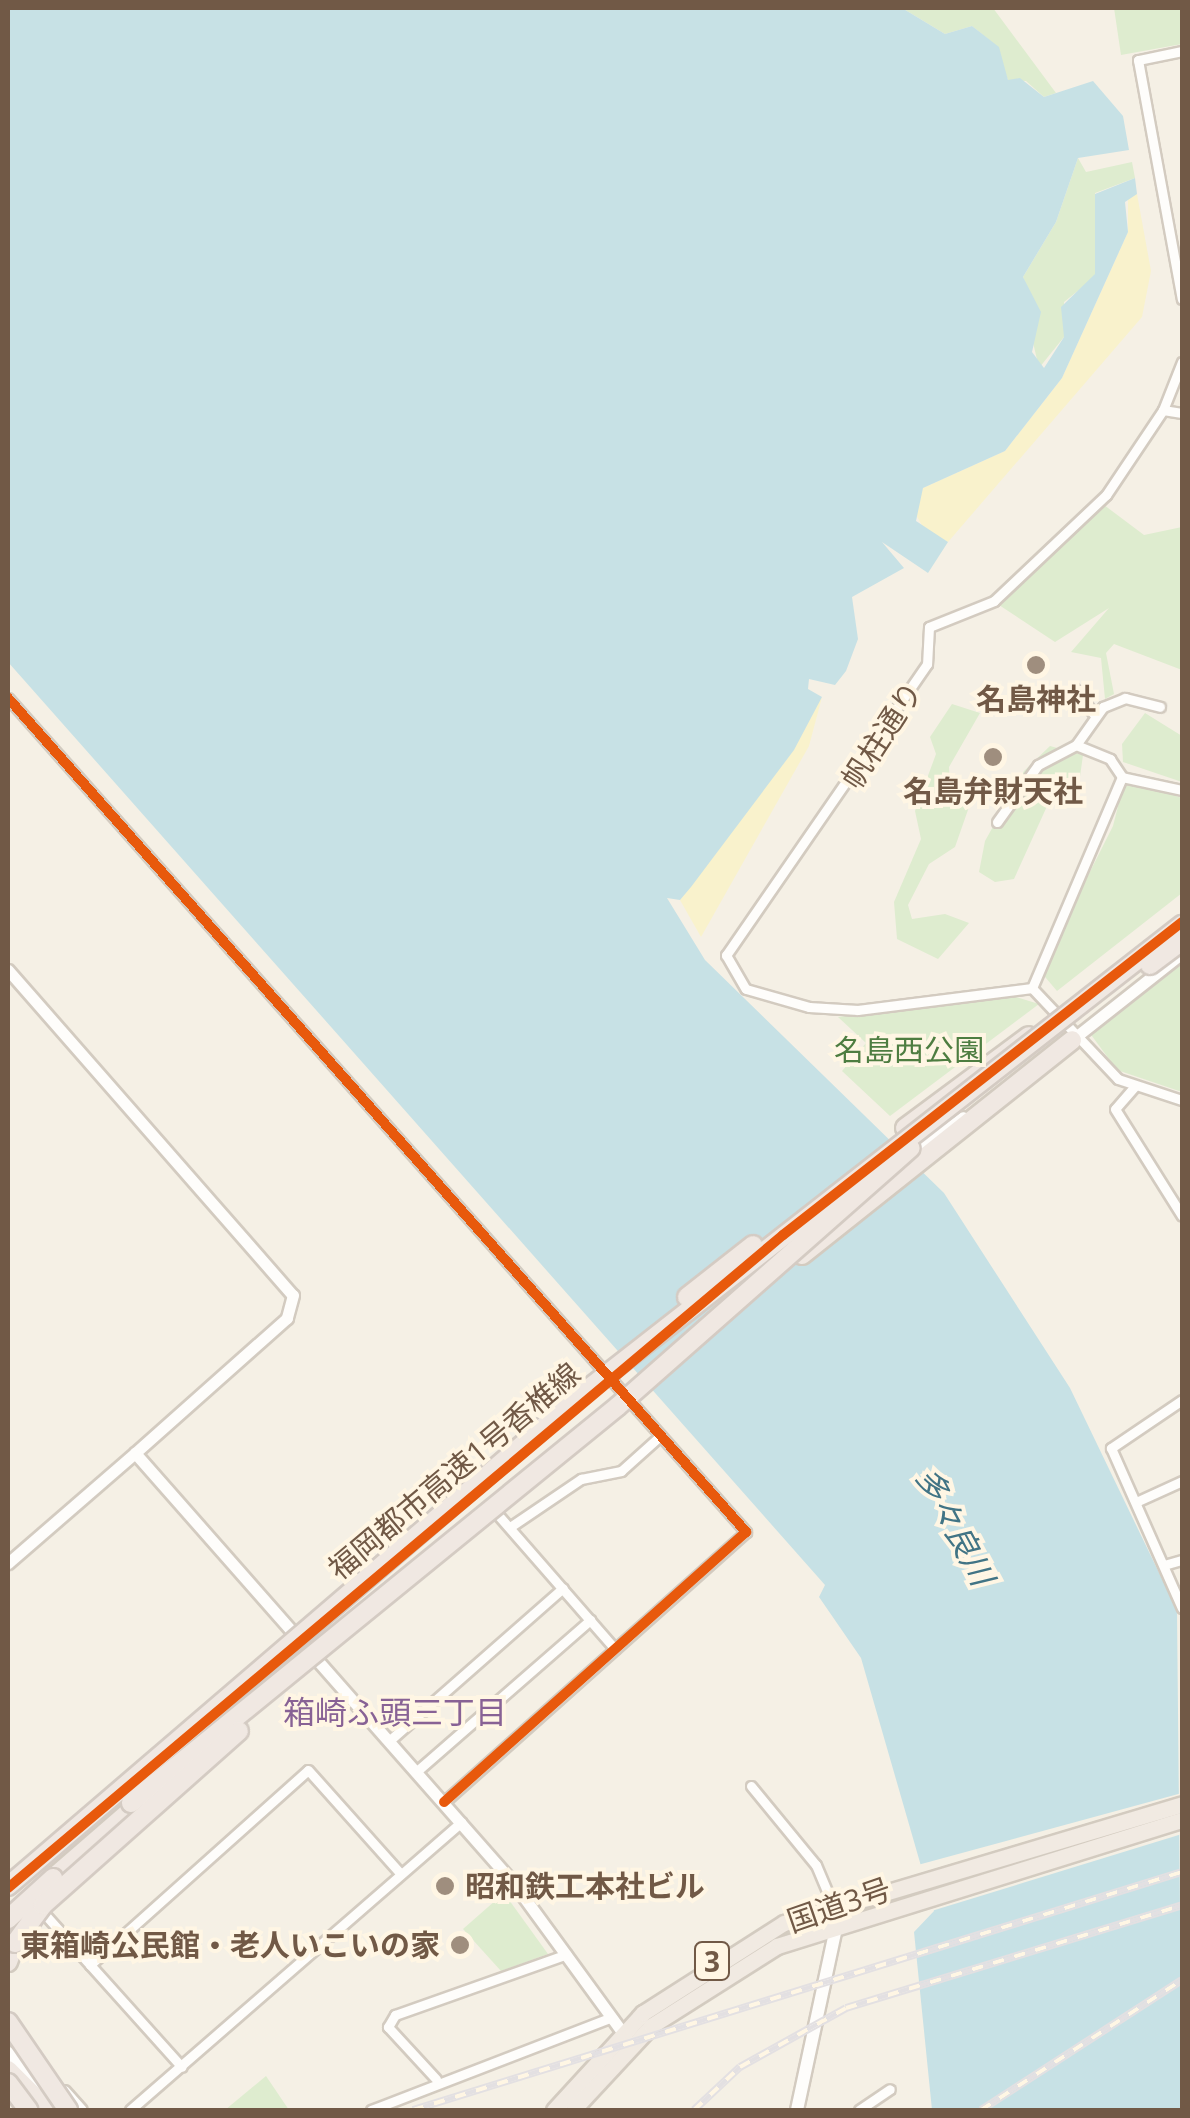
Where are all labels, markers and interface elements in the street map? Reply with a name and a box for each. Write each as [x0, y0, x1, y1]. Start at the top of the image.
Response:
marker: 名島神社 [1025, 654, 1047, 676]
street label: 帆柱通り [834, 675, 930, 795]
place label: 名島神社 [976, 681, 1096, 717]
marker: 名島弁財天社 [982, 746, 1004, 768]
place label: 名島弁財天社 [903, 773, 1083, 809]
park label: 名島西公園 [834, 1032, 984, 1068]
street label: 福岡都市高速1号香椎線 [321, 1355, 587, 1587]
water label: 多々良川 [908, 1460, 1002, 1592]
district label: 箱崎ふ頭三丁目 [283, 1693, 507, 1731]
place label: 昭和鉄工本社ビル [465, 1868, 705, 1904]
street label: 国道3号 [782, 1871, 896, 1939]
marker: 昭和鉄工本社ビル [434, 1875, 456, 1897]
place label: 東箱崎公民館・老人いこいの家 [20, 1927, 440, 1963]
marker: 東箱崎公民館・老人いこいの家 [449, 1934, 471, 1956]
road number: 3 [692, 1938, 732, 1984]

